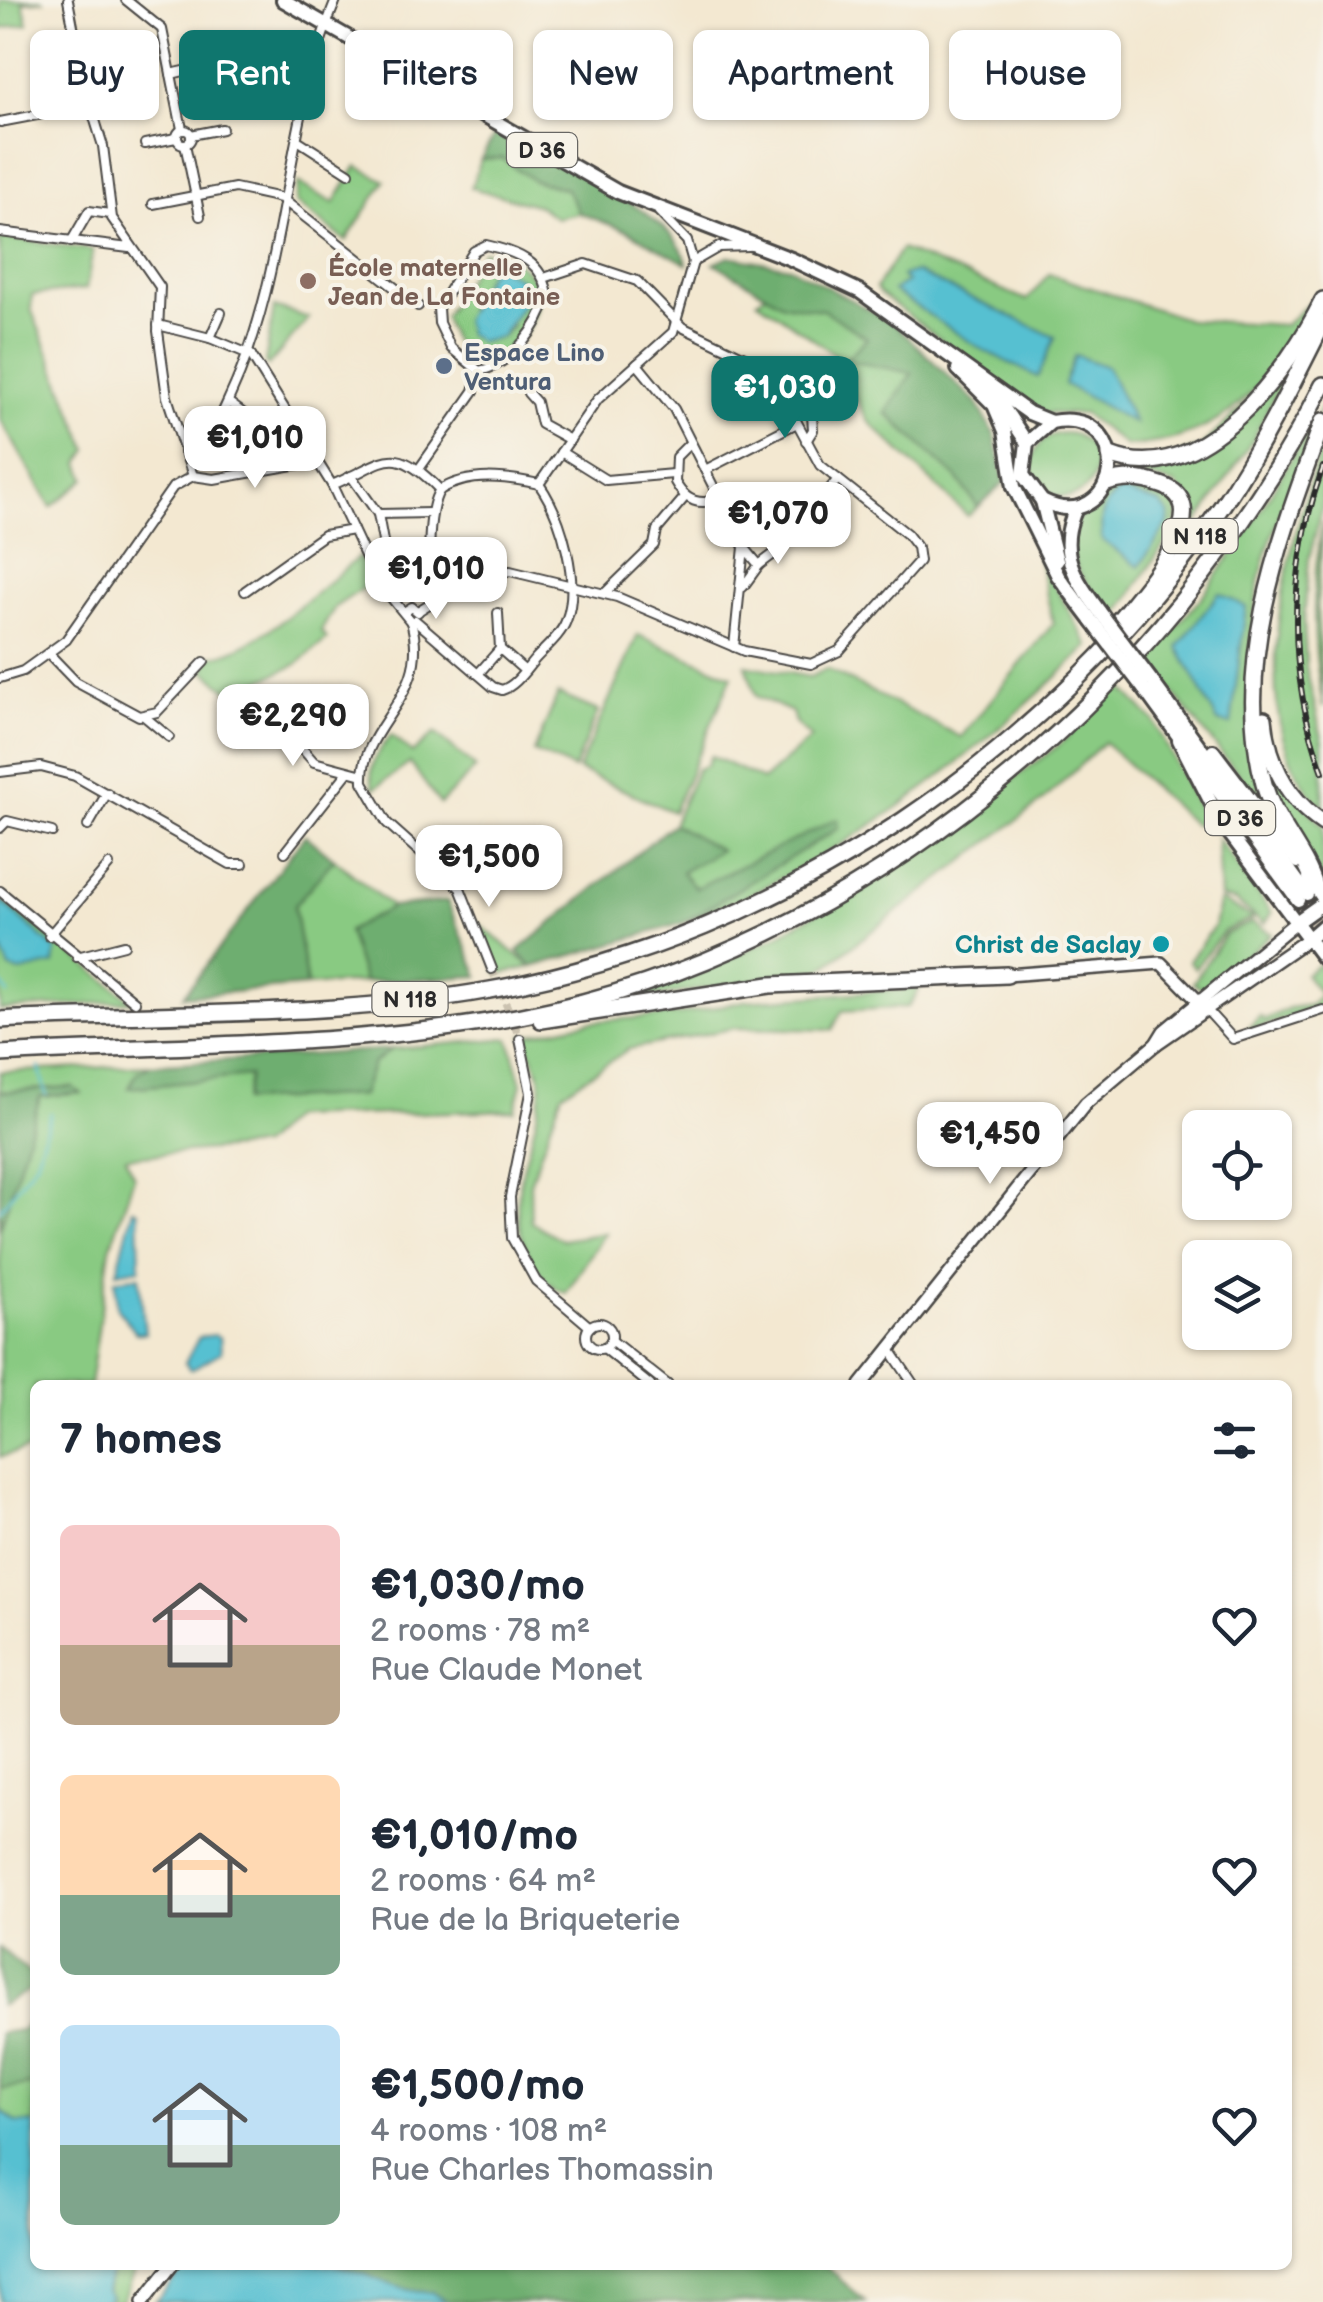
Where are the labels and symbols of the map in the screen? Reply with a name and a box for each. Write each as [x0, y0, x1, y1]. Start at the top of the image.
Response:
road number: D 36 [507, 133, 577, 167]
place label: École maternelle Jean de La Fontaine [328, 252, 560, 313]
marker: École maternelle Jean de La Fontaine [297, 270, 319, 292]
place label: Espace Lino Ventura [464, 338, 605, 398]
marker: Espace Lino Ventura [433, 355, 455, 377]
pin: €1,030 [704, 356, 866, 441]
pin: €1,010 [174, 406, 336, 491]
pin: €1,070 [697, 482, 859, 567]
road number: N 118 [1162, 519, 1238, 553]
pin: €1,010 [355, 537, 517, 622]
pin: €2,290 [212, 684, 374, 769]
road number: D 36 [1205, 801, 1275, 835]
pin: €1,500 [408, 825, 570, 910]
place label: Christ de Saclay [955, 930, 1142, 961]
marker: Christ de Saclay [1150, 933, 1172, 955]
road number: N 118 [372, 982, 448, 1016]
pin: €1,450 [909, 1102, 1071, 1187]

